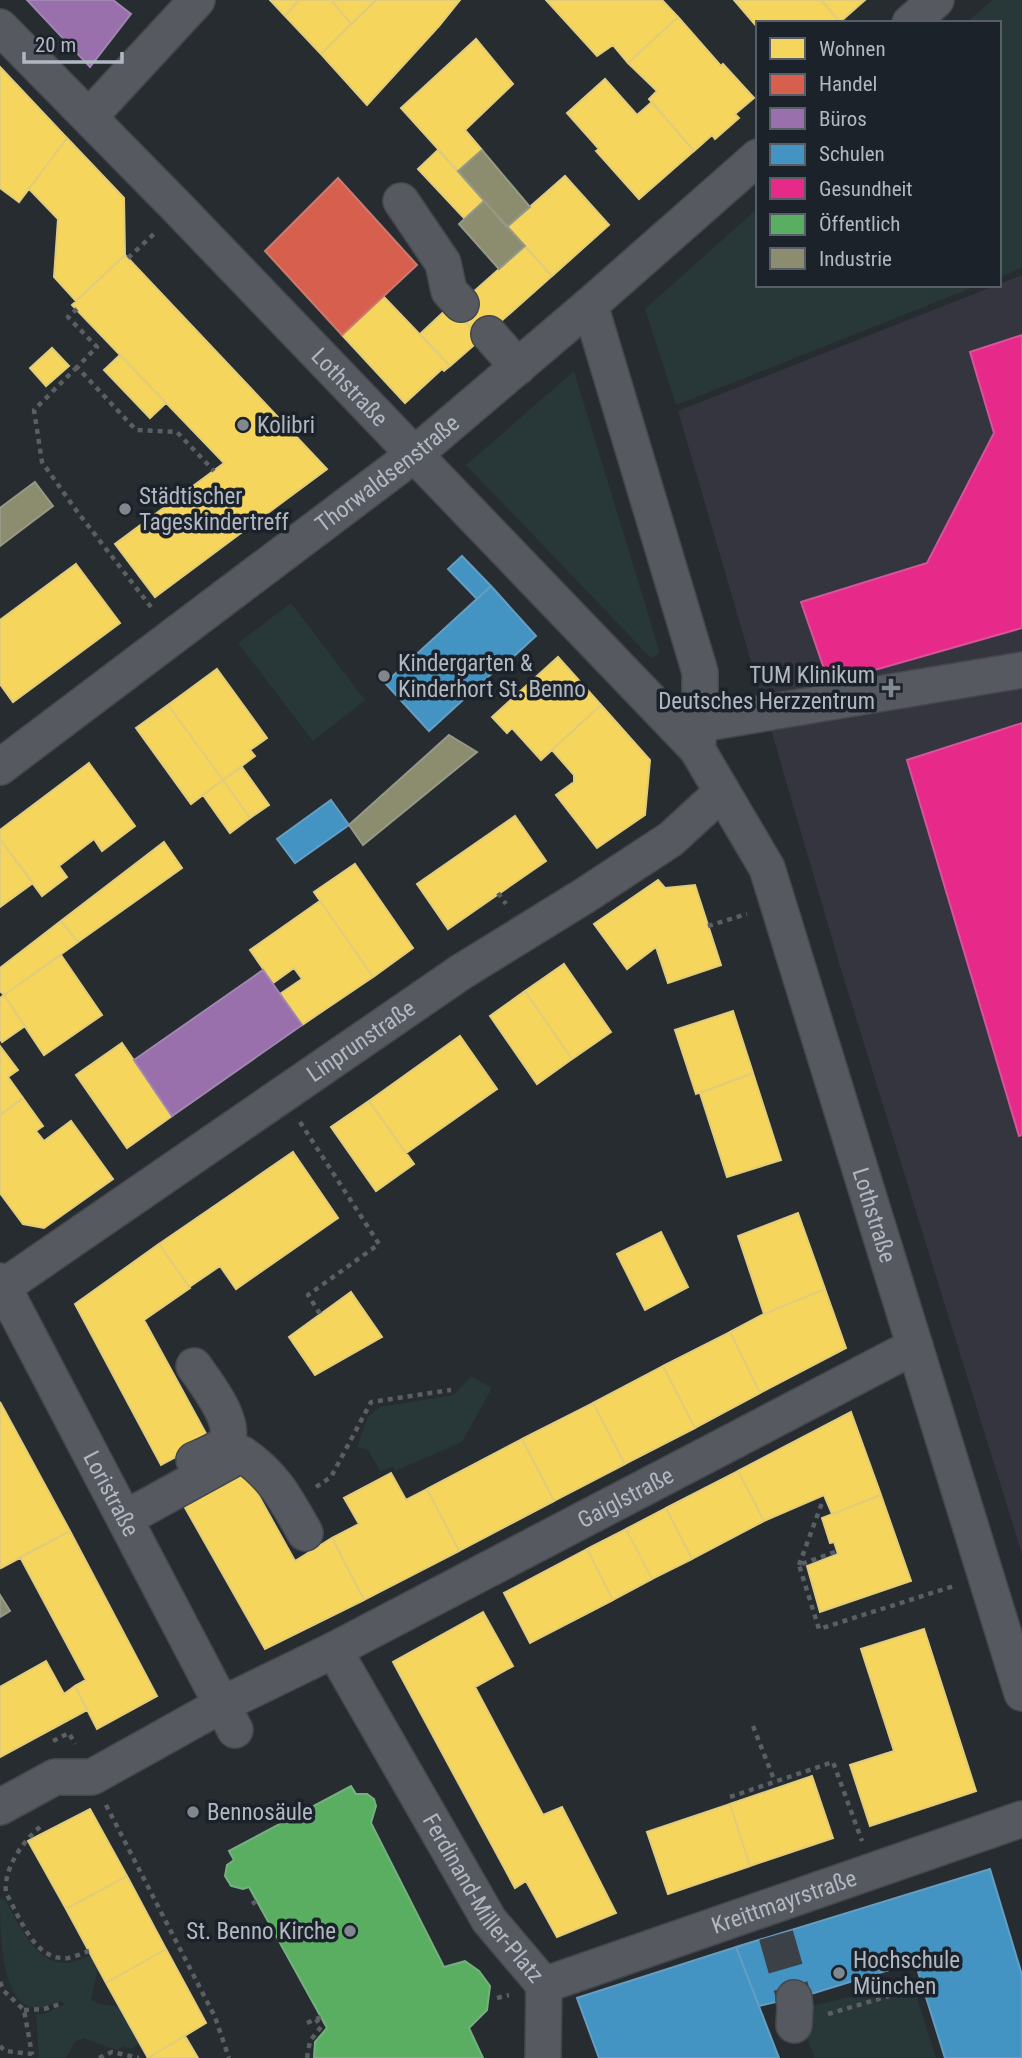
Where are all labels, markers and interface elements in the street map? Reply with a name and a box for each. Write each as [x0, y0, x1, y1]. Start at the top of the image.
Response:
scale bar [24, 21, 122, 65]
legend [756, 21, 1001, 287]
text: 20 m [35, 33, 76, 57]
text: Wohnen [819, 37, 886, 61]
text: Handel [819, 72, 877, 96]
text: Büros [819, 107, 867, 131]
text: Schulen [819, 142, 885, 166]
text: Gesundheit [819, 177, 913, 201]
text: Öffentlich [819, 212, 900, 236]
text: Industrie [819, 247, 892, 271]
street label: Lothstraße [306, 342, 393, 432]
street label: Thorwaldsenstraße [310, 409, 465, 538]
place label: Kolibri [257, 412, 315, 439]
marker: Kolibri [235, 417, 251, 433]
place label: Städtischer Tageskindertreff [139, 483, 290, 536]
marker: Städtischer Tageskindertreff [117, 501, 133, 517]
place label: Kindergarten & Kinderhort St. Benno [398, 650, 586, 703]
place label: TUM Klinikum Deutsches Herzzentrum [658, 662, 875, 715]
marker: Kindergarten & Kinderhort St. Benno [376, 668, 392, 684]
marker: TUM Klinikum Deutsches Herzzentrum [881, 678, 901, 698]
street label: Linprunstraße [301, 994, 420, 1088]
street label: Lothstraße [847, 1164, 902, 1266]
street label: Loristraße [78, 1446, 145, 1541]
street label: Gaiglstraße [573, 1461, 678, 1534]
place label: Bennosäule [207, 1799, 313, 1826]
marker: Bennosäule [185, 1804, 201, 1820]
street label: Ferdinand-Miller-Platz [417, 1809, 550, 1988]
street label: Kreittmayrstraße [708, 1864, 860, 1939]
place label: St. Benno Kirche [186, 1918, 336, 1945]
marker: St. Benno Kirche [342, 1923, 358, 1939]
place label: Hochschule München [853, 1947, 960, 2000]
marker: Hochschule München [831, 1965, 847, 1981]

